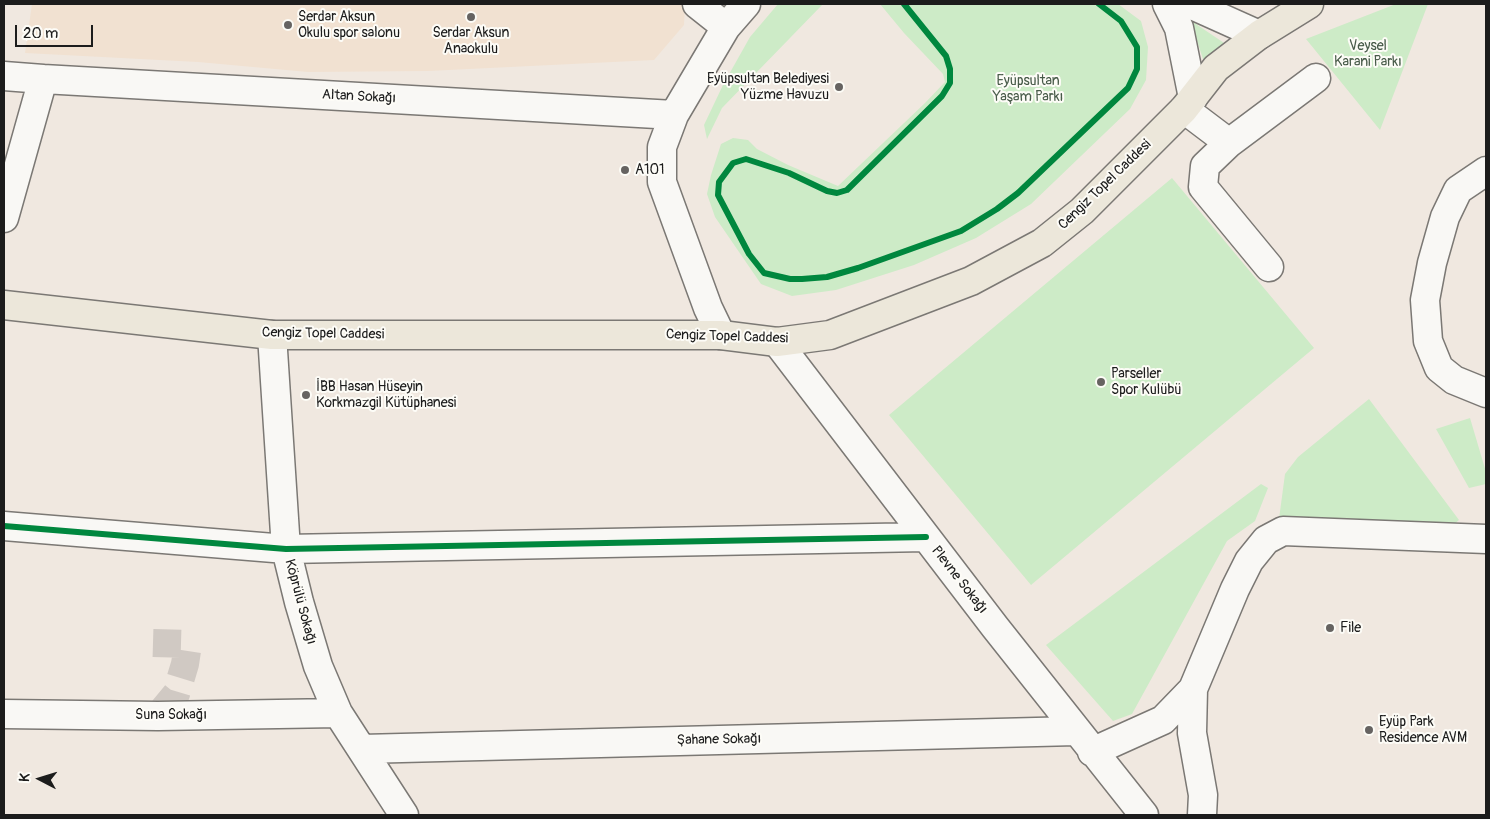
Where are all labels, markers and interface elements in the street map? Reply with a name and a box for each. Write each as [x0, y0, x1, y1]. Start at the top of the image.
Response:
place label: Serdar Aksun Okulu spor salonu [298, 9, 400, 41]
marker: Serdar Aksun Anaokulu [465, 11, 477, 23]
scale bar [18, 15, 95, 47]
marker: Serdar Aksun Okulu spor salonu [282, 19, 294, 31]
text: 20 m [23, 24, 58, 43]
place label: Serdar Aksun Anaokulu [432, 25, 510, 58]
park label: Veysel Karani Parkı [1334, 38, 1402, 70]
place label: Eyüpsultan Belediyesi Yüzme Havuzu [707, 71, 829, 104]
park label: Eyüpsultan Yaşam Parkı [993, 73, 1063, 105]
marker: Eyüpsultan Belediyesi Yüzme Havuzu [833, 81, 845, 93]
street label: Altan Sokağı [321, 87, 397, 107]
street label: Cengiz Topel Caddesi [1055, 136, 1155, 234]
place label: A101 [635, 162, 665, 178]
marker: A101 [619, 164, 631, 176]
street label: Cengiz Topel Caddesi [262, 325, 384, 343]
street label: Cengiz Topel Caddesi [666, 326, 788, 348]
place label: Parseller Spor Kulübü [1111, 366, 1182, 398]
marker: Parseller Spor Kulübü [1095, 376, 1107, 388]
place label: İBB Hasan Hüseyin Korkmazgil Kütüphanesi [316, 379, 456, 412]
marker: İBB Hasan Hüseyin Korkmazgil Kütüphanesi [300, 389, 312, 401]
street label: Plevne Sokağı [927, 543, 991, 617]
street label: Köprülü Sokağı [281, 557, 319, 647]
place label: File [1340, 620, 1361, 636]
marker: File [1324, 622, 1336, 634]
street label: Suna Sokağı [135, 707, 207, 723]
place label: Eyüp Park Residence AVM [1379, 714, 1467, 746]
marker: Eyüp Park Residence AVM [1363, 724, 1375, 736]
street label: Şahane Sokağı [677, 731, 761, 749]
north arrow [15, 754, 65, 804]
text: K [16, 773, 33, 783]

